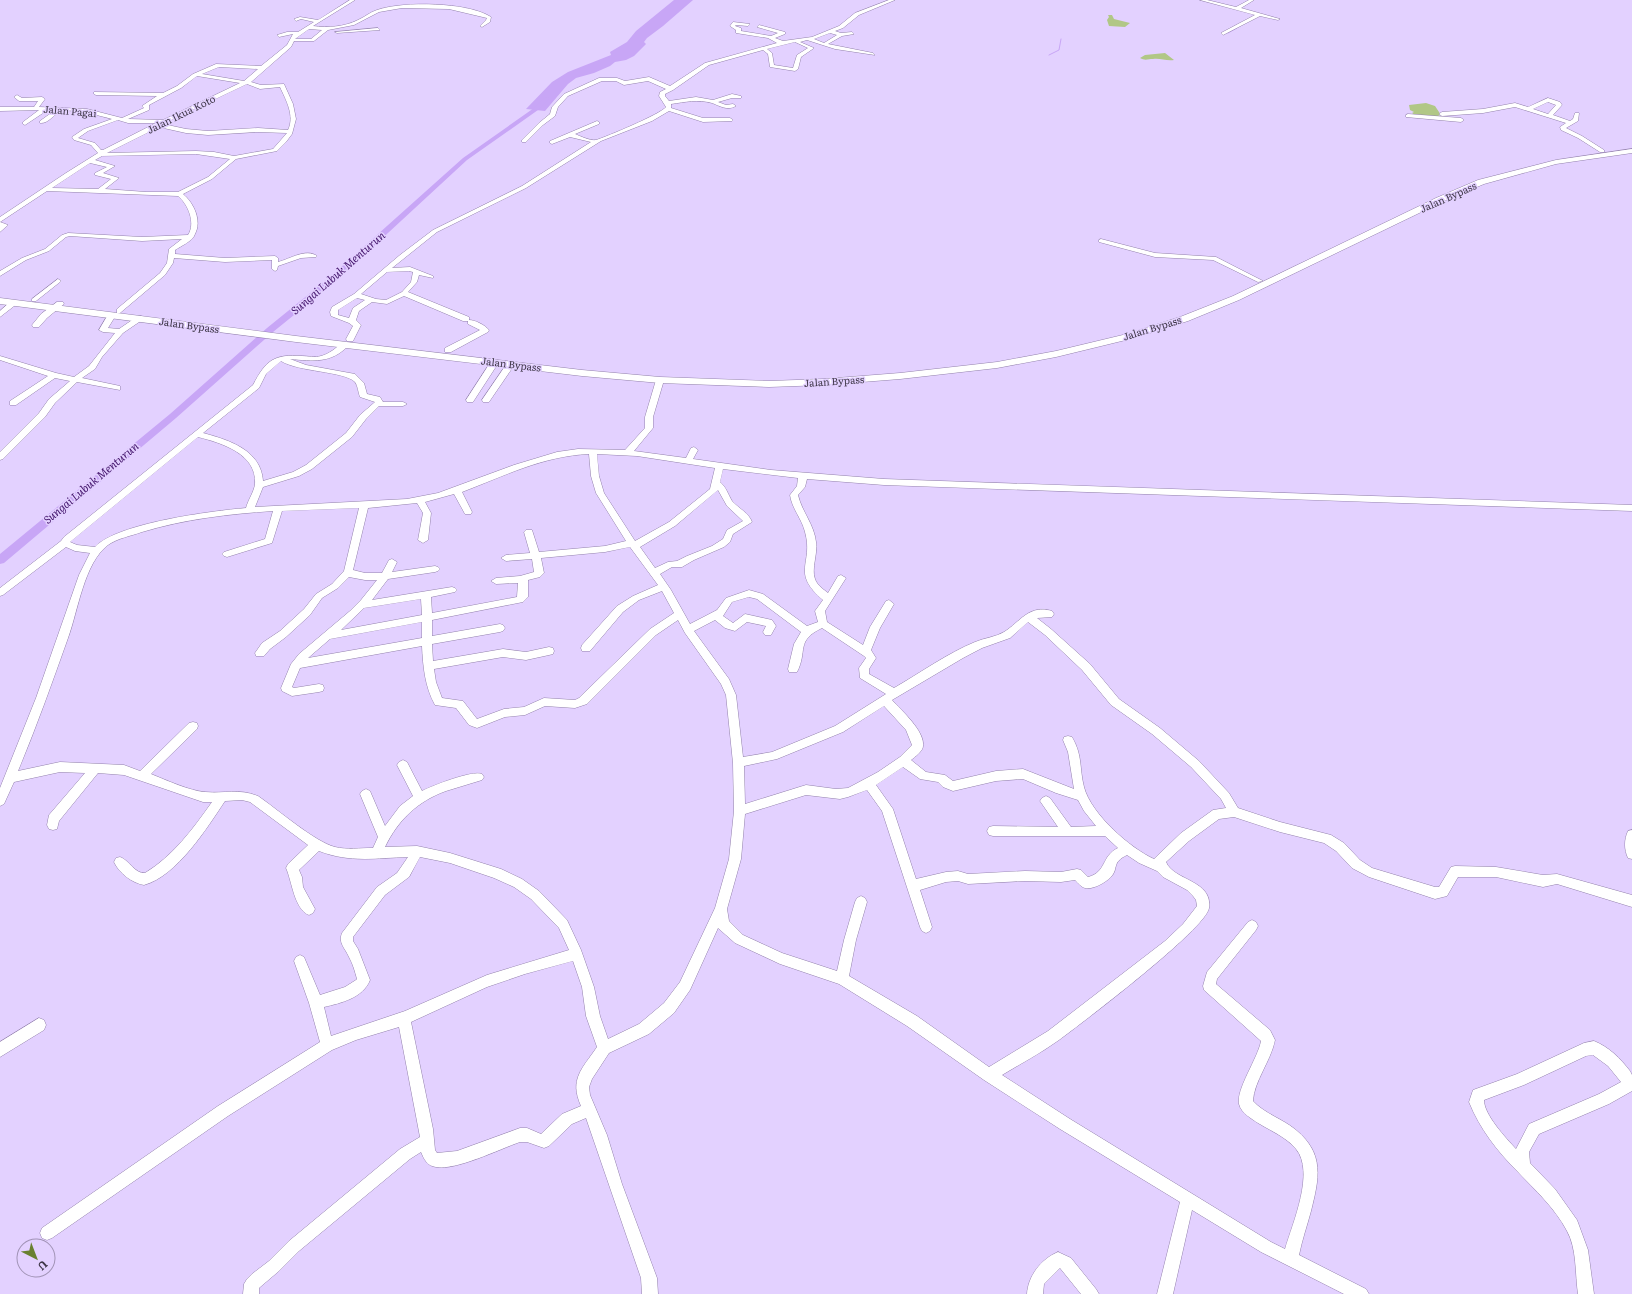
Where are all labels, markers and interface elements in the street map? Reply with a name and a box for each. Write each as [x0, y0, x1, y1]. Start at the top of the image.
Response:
street label: Jalan Ikua Koto [144, 90, 218, 137]
street label: Jalan Pagai [43, 101, 98, 120]
street label: Jalan Bypass [1417, 177, 1479, 216]
water label: Sungai Lubuk Menturun [287, 227, 388, 318]
street label: Jalan Bypass [1121, 311, 1183, 344]
street label: Jalan Bypass [158, 313, 221, 336]
street label: Jalan Bypass [480, 352, 542, 375]
street label: Jalan Bypass [803, 371, 865, 390]
water label: Sungai Lubuk Menturun [39, 437, 142, 527]
north arrow [16, 1238, 56, 1278]
text: U [35, 1257, 52, 1275]

